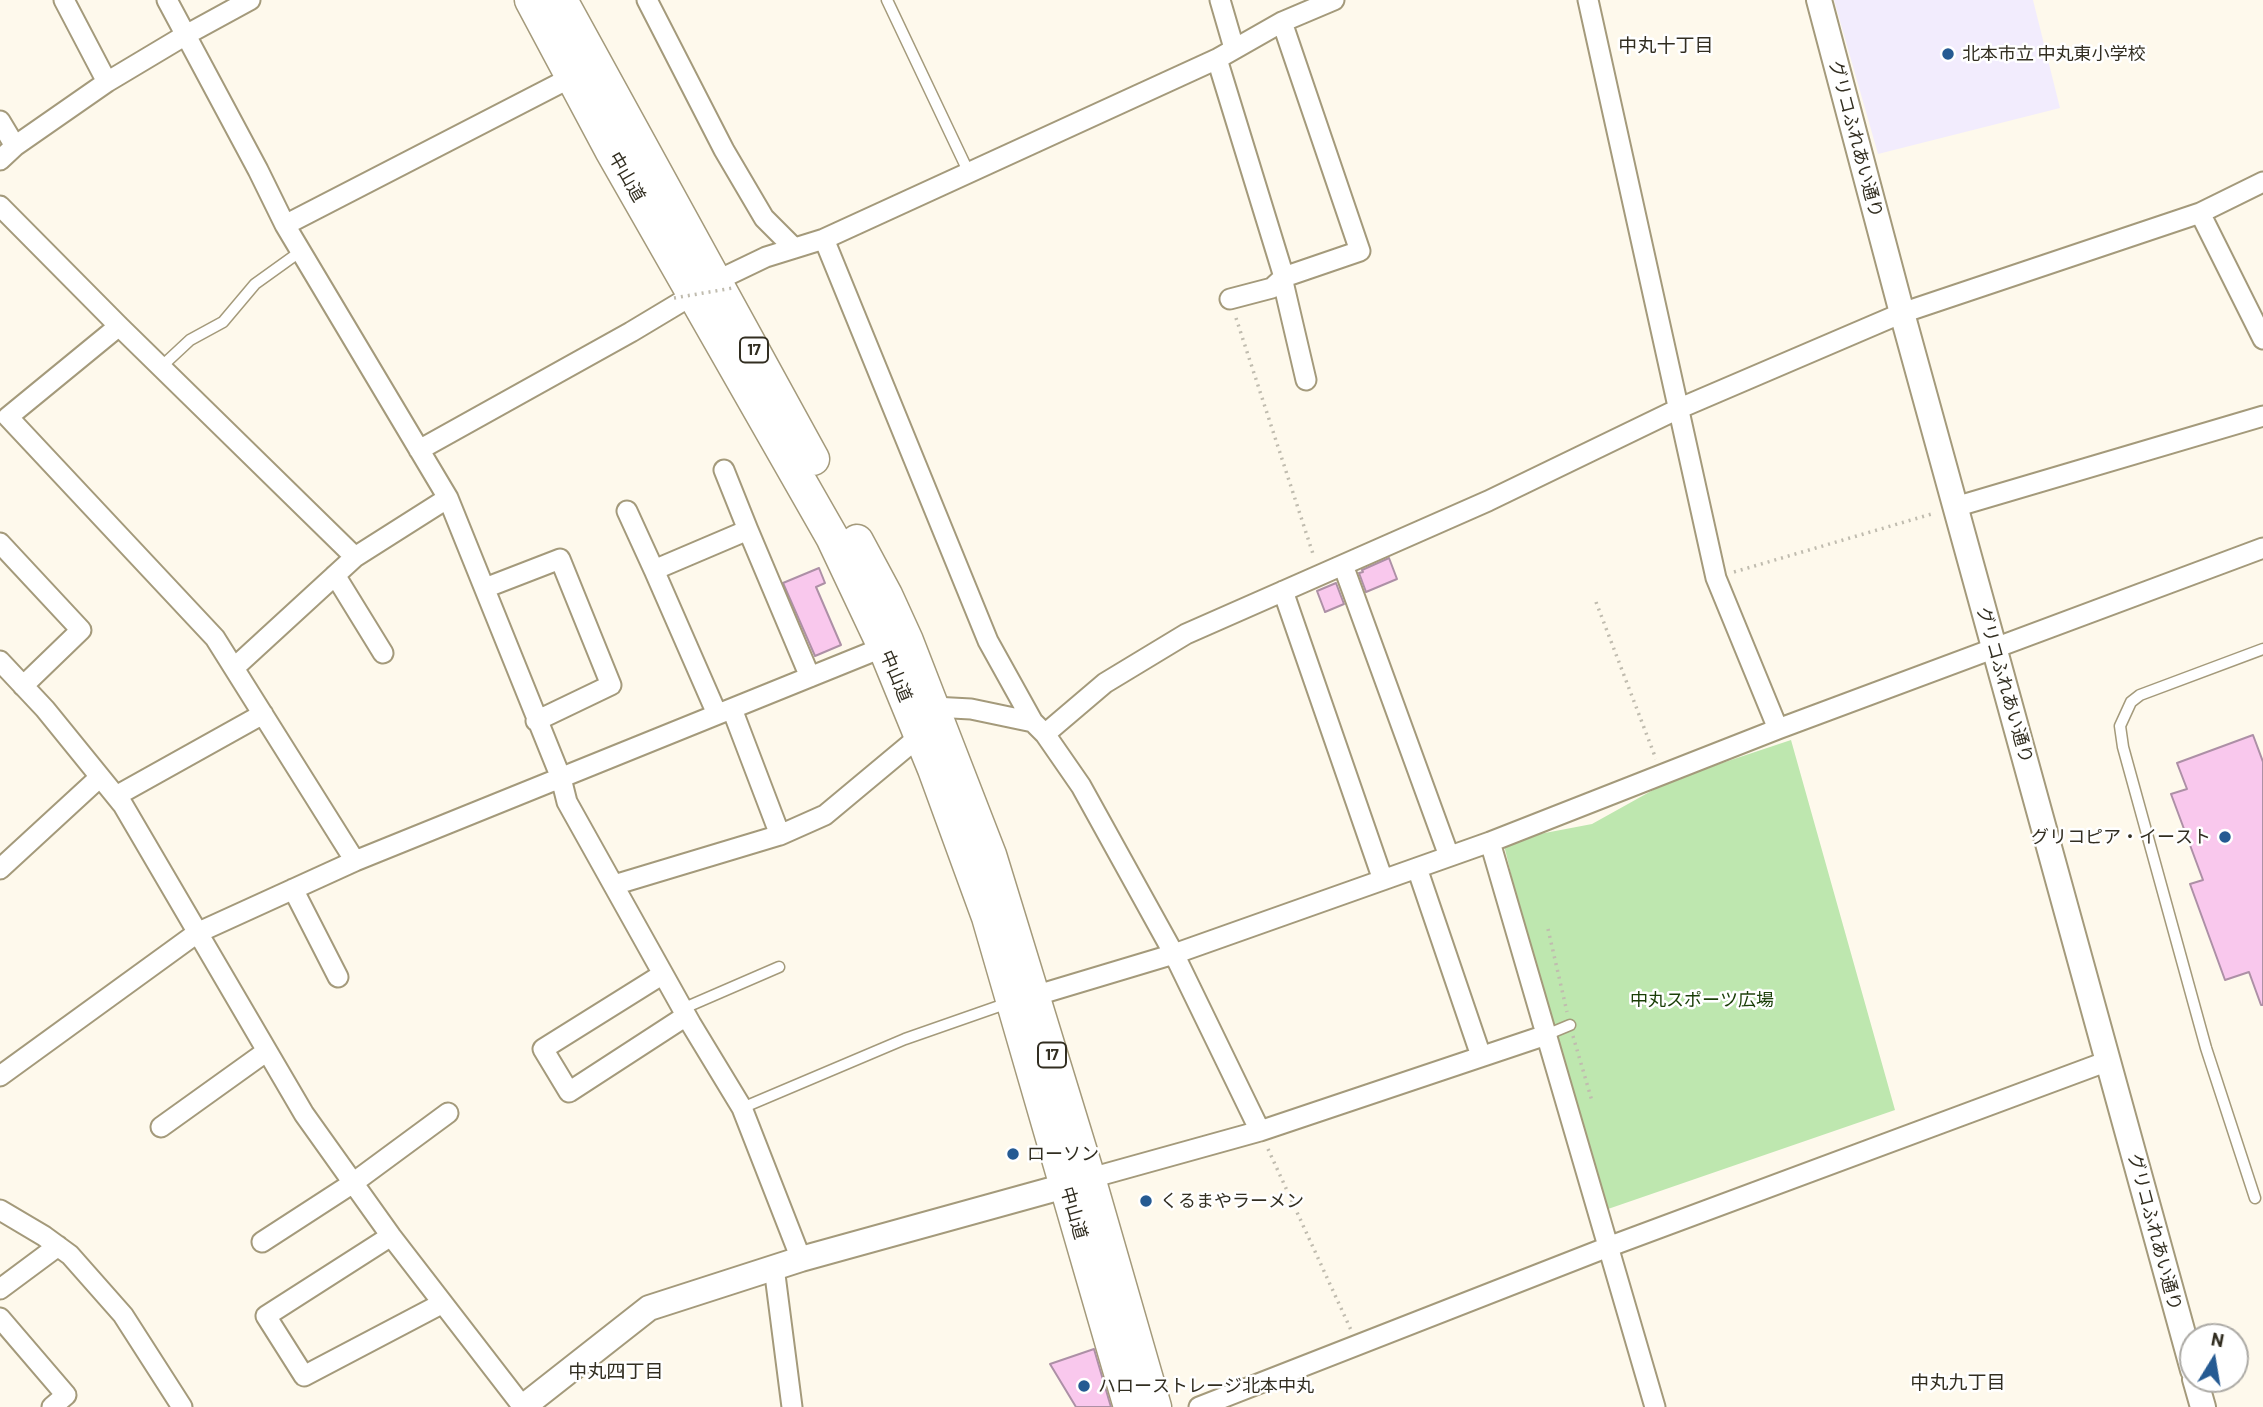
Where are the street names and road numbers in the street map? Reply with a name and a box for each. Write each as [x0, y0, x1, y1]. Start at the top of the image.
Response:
street label: グリコふれあい通り [1825, 58, 1887, 220]
street label: 中山道 [604, 148, 650, 206]
road number: 17 [740, 338, 768, 362]
street label: グリコふれあい通り [1972, 604, 2038, 766]
street label: 中山道 [876, 647, 916, 705]
road number: 17 [1038, 1042, 1066, 1068]
street label: グリコふれあい通り [2124, 1151, 2186, 1313]
street label: 中山道 [1056, 1184, 1092, 1242]

